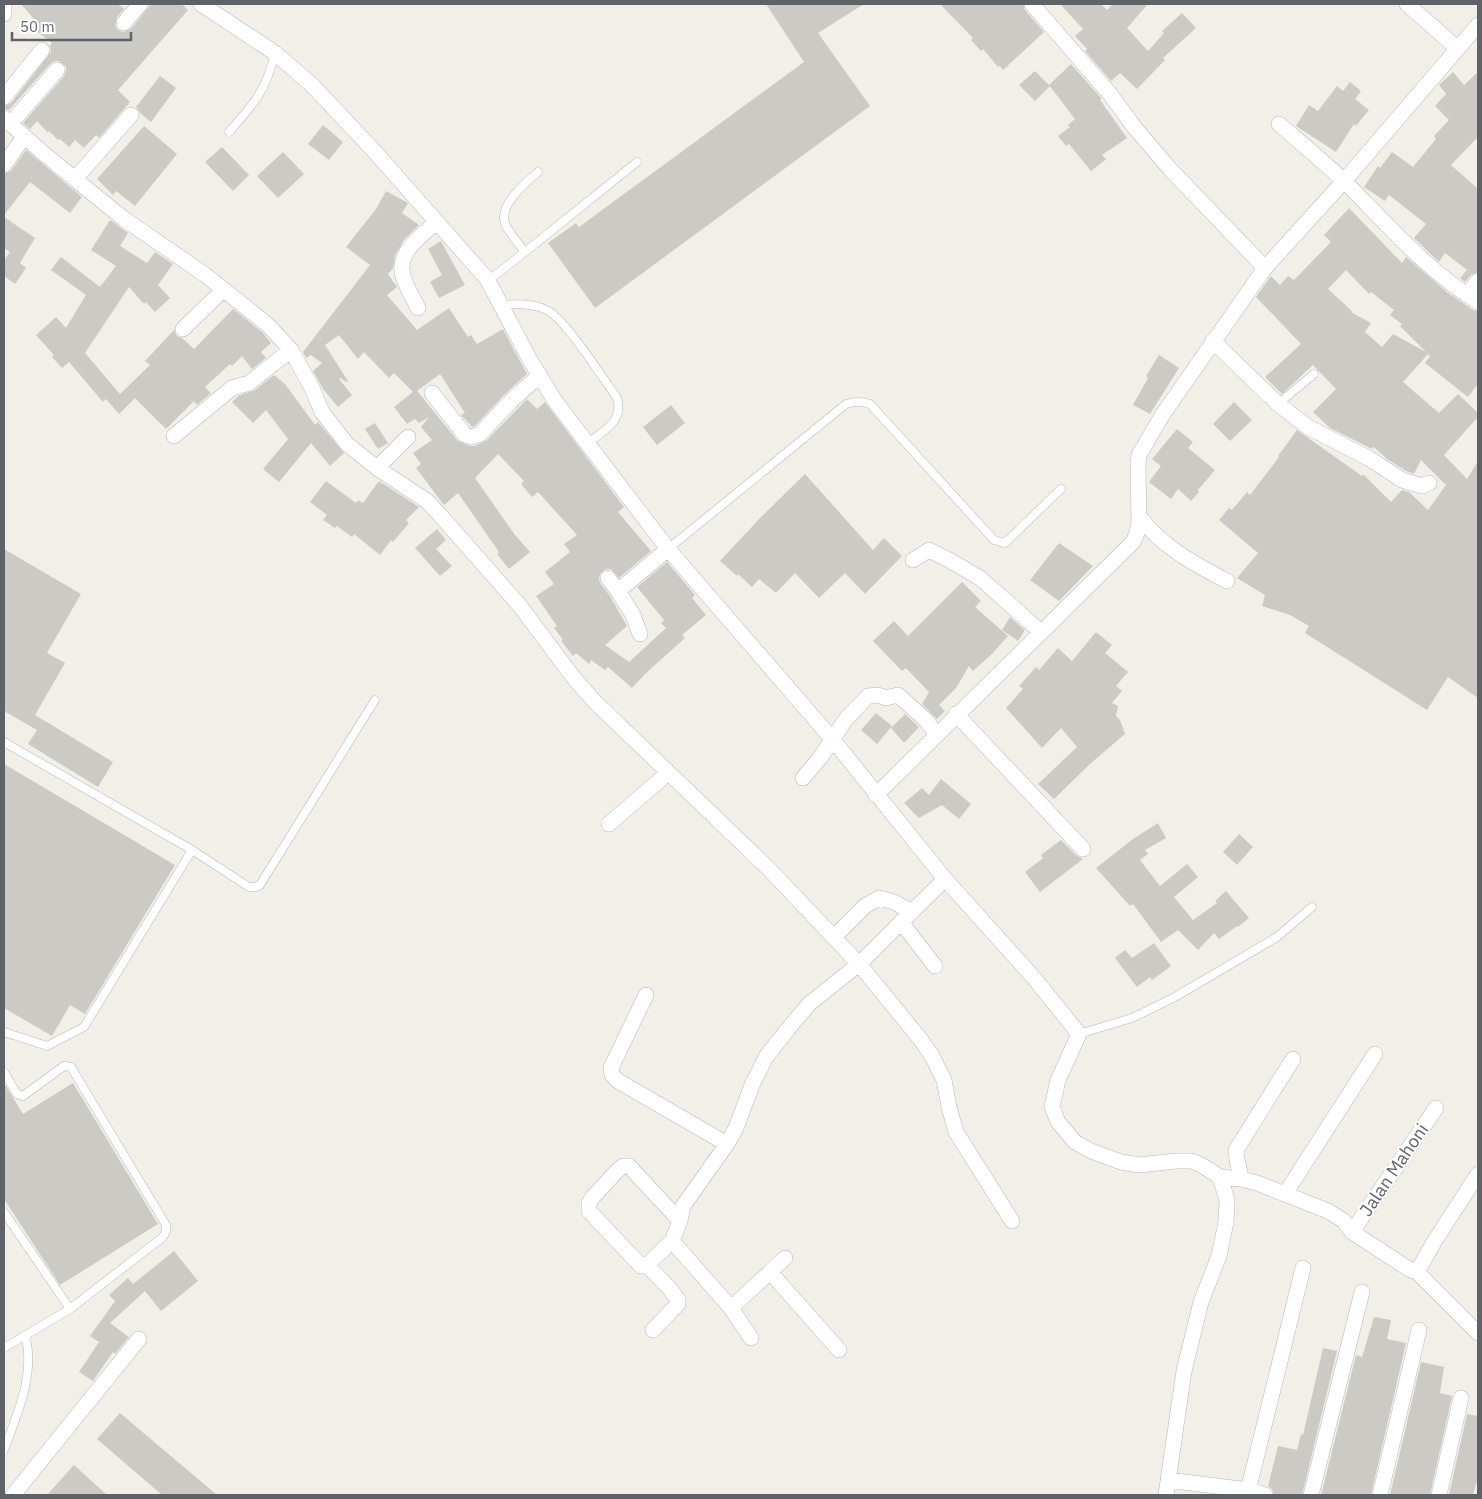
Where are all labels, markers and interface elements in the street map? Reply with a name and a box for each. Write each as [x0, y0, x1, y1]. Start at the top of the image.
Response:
scale bar [12, 10, 131, 42]
text: 50 m [20, 17, 55, 36]
street label: Jalan Mahoni [1354, 1119, 1433, 1221]

